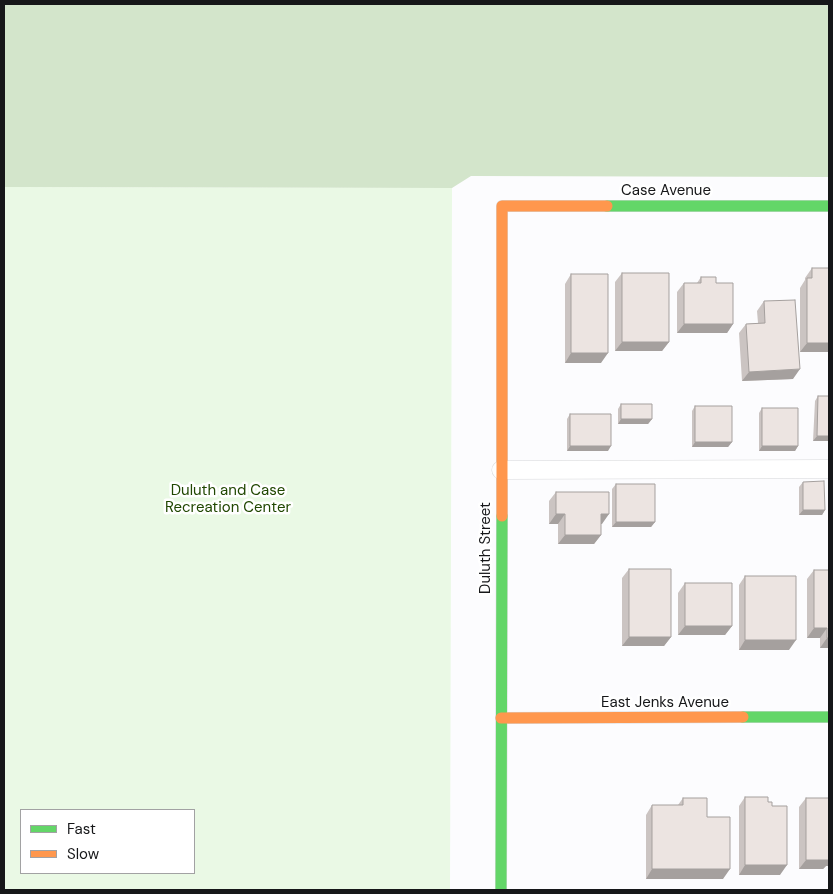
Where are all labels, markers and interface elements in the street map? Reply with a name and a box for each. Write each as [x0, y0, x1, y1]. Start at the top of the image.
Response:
street label: Case Avenue [621, 182, 711, 200]
park label: Duluth and Case Recreation Center [165, 482, 291, 517]
street label: Duluth Street [477, 502, 495, 594]
street label: East Jenks Avenue [601, 694, 729, 712]
legend [20, 809, 195, 874]
text: Fast [67, 819, 96, 839]
text: Slow [67, 844, 99, 864]

